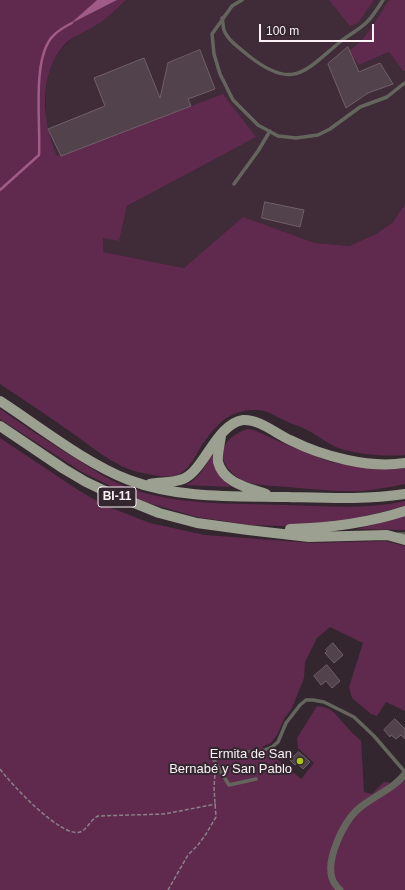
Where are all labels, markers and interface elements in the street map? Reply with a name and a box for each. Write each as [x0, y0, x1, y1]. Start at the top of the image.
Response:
scale bar [261, 16, 376, 42]
text: 100 m [266, 24, 299, 38]
road number: BI-11 [98, 487, 136, 507]
place label: Ermita de San Bernabé y San Pablo [169, 746, 292, 777]
marker: Ermita de San Bernabé y San Pablo [295, 756, 305, 766]

